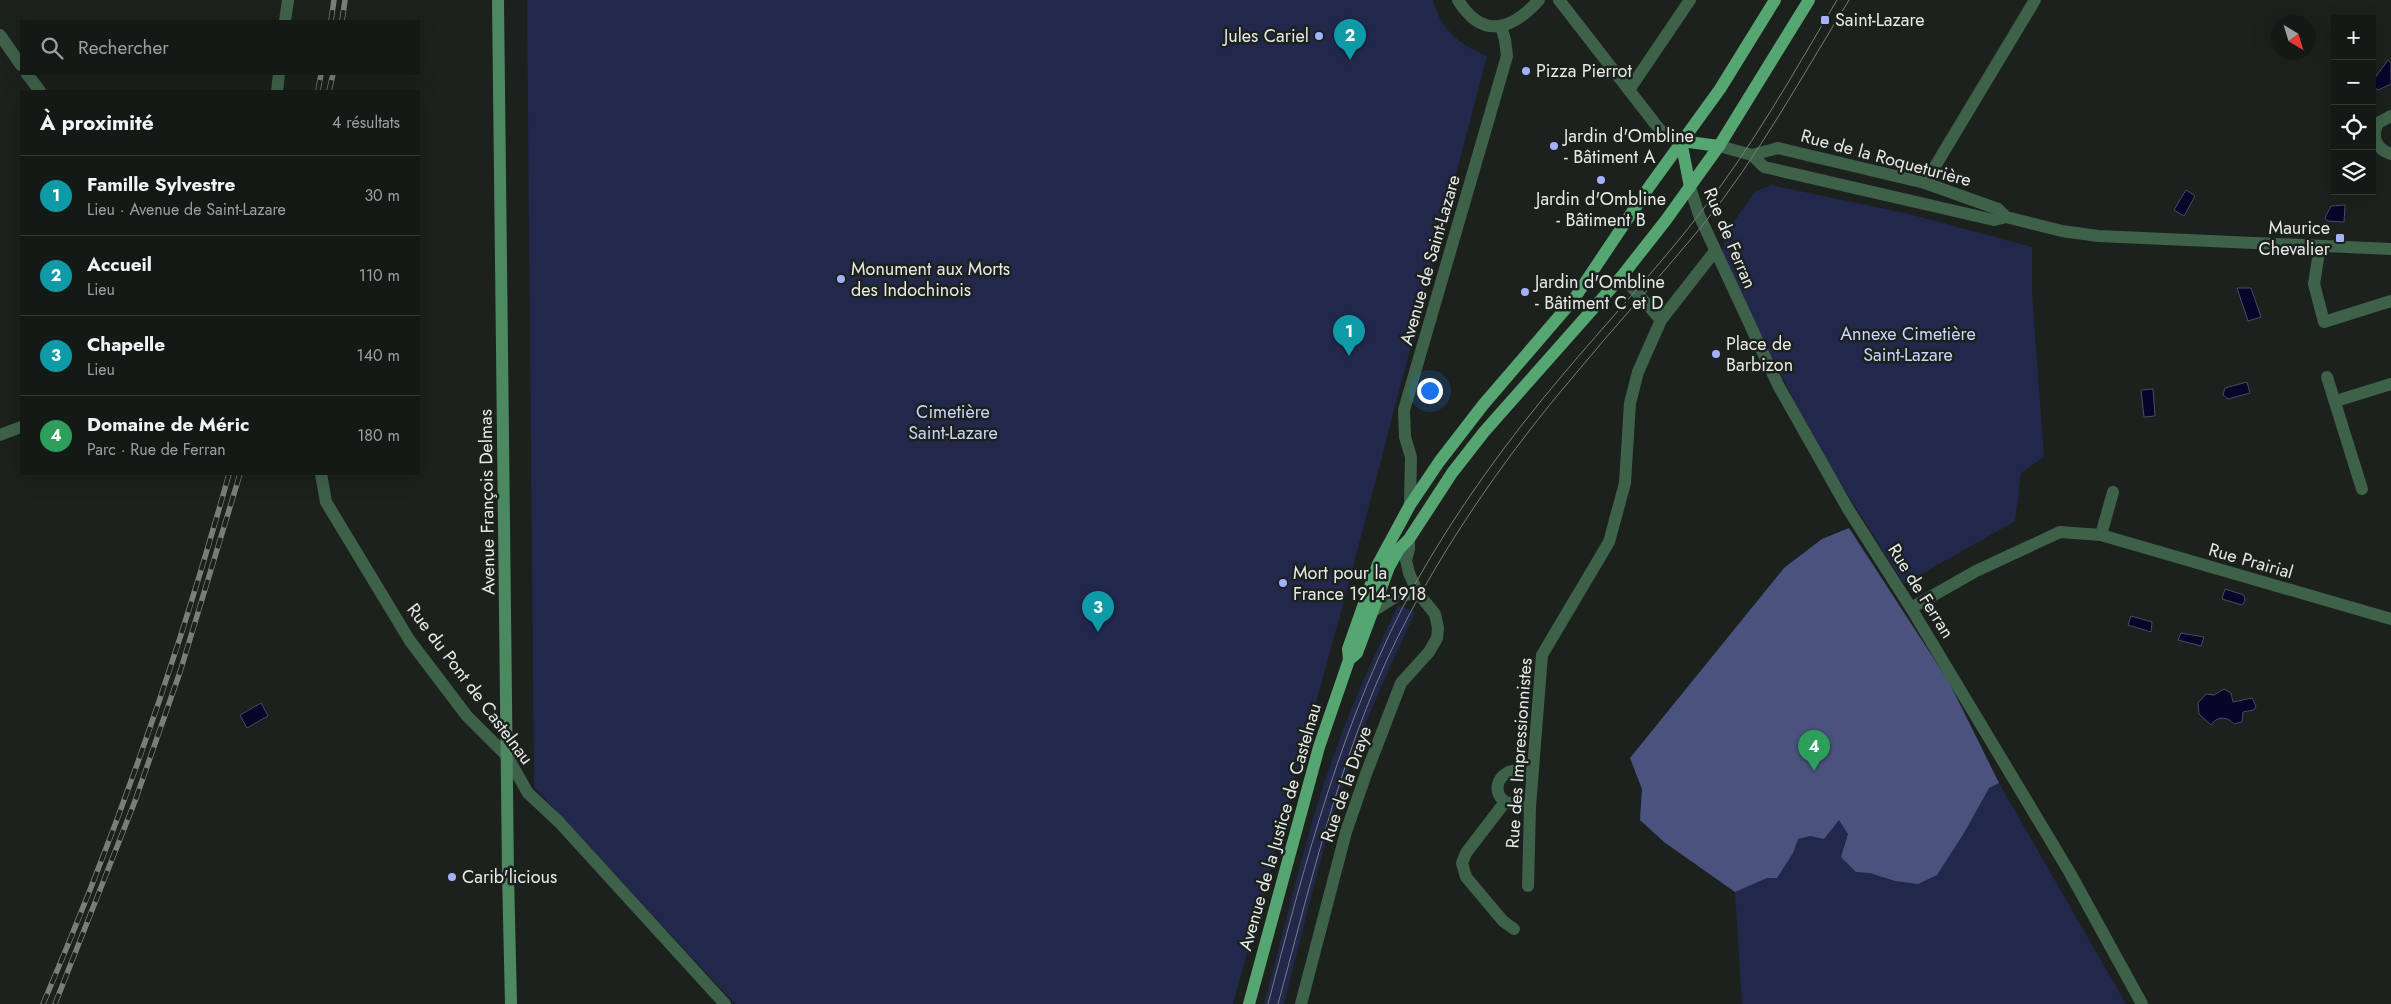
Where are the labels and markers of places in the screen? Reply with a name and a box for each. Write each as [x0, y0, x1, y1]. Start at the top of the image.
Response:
place label: Saint-Lazare [1835, 7, 1925, 33]
marker: Saint-Lazare [1819, 14, 1831, 26]
pin: 2 [1334, 19, 1366, 60]
place label: Jules Cariel [1222, 23, 1309, 49]
marker: Jules Cariel [1313, 30, 1325, 42]
place label: Pizza Pierrot [1536, 58, 1632, 84]
marker: Pizza Pierrot [1520, 65, 1532, 77]
place label: Jardin d'Ombline - Bâtiment A [1562, 123, 1694, 170]
marker: Jardin d'Ombline - Bâtiment A [1548, 140, 1560, 152]
marker: Jardin d'Ombline - Bâtiment B [1595, 174, 1607, 186]
place label: Jardin d'Ombline - Bâtiment B [1534, 186, 1666, 233]
place label: Maurice Chevalier [2258, 215, 2331, 262]
marker: Maurice Chevalier [2334, 232, 2346, 244]
place label: Monument aux Morts des Indochinois [851, 256, 1010, 303]
place label: Jardin d'Ombline - Bâtiment C et D [1533, 269, 1665, 316]
marker: Monument aux Morts des Indochinois [835, 273, 847, 285]
marker: Jardin d'Ombline - Bâtiment C et D [1519, 286, 1531, 298]
pin: 1 [1333, 315, 1365, 356]
place label: Place de Barbizon [1726, 331, 1793, 378]
marker: Place de Barbizon [1710, 348, 1722, 360]
place label: Mort pour la France 1914-1918 [1293, 560, 1426, 607]
marker: Mort pour la France 1914-1918 [1277, 577, 1289, 589]
pin: 3 [1082, 591, 1114, 632]
pin: 4 [1798, 730, 1830, 771]
place label: Carib'licious [462, 864, 557, 890]
marker: Carib'licious [446, 871, 458, 883]

